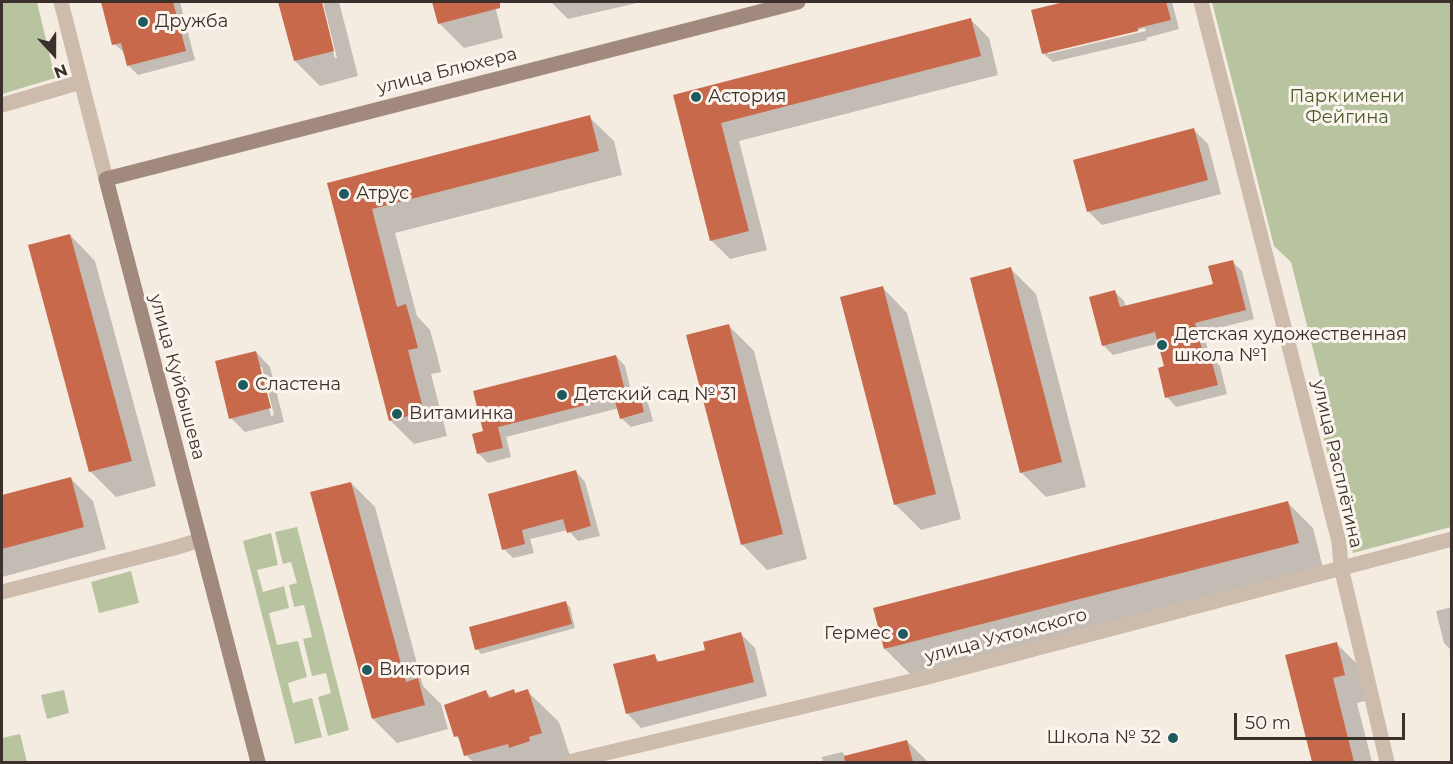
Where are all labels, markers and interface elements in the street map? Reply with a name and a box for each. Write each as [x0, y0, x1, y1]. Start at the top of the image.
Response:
place label: Дружба [155, 11, 228, 33]
marker: Дружба [136, 15, 150, 29]
north arrow [24, 24, 84, 84]
street label: улица Блюхера [375, 43, 519, 99]
text: N [51, 60, 70, 82]
place label: Астория [708, 86, 786, 108]
park label: Парк имени Фейгина [1289, 86, 1405, 128]
marker: Астория [689, 90, 703, 104]
place label: Атрус [356, 183, 409, 205]
marker: Атрус [337, 187, 351, 201]
street label: улица Куйбышева [144, 292, 210, 462]
place label: Детская художественная школа №1 [1174, 324, 1407, 366]
marker: Детская художественная школа №1 [1155, 338, 1169, 352]
place label: Сластена [255, 374, 341, 396]
marker: Сластена [236, 378, 250, 392]
street label: улица Расплётина [1307, 378, 1367, 550]
place label: Детский сад № 31 [574, 384, 737, 406]
marker: Детский сад № 31 [555, 388, 569, 402]
place label: Витаминка [409, 403, 513, 425]
marker: Витаминка [390, 407, 404, 421]
street label: улица Ухтомского [923, 604, 1089, 668]
place label: Гермес [824, 623, 891, 645]
marker: Гермес [896, 627, 910, 641]
place label: Виктория [379, 659, 470, 681]
marker: Виктория [360, 663, 374, 677]
scale bar [1237, 701, 1408, 739]
text: 50 m [1245, 712, 1291, 734]
place label: Школа № 32 [1047, 727, 1161, 749]
marker: Школа № 32 [1166, 731, 1180, 745]

